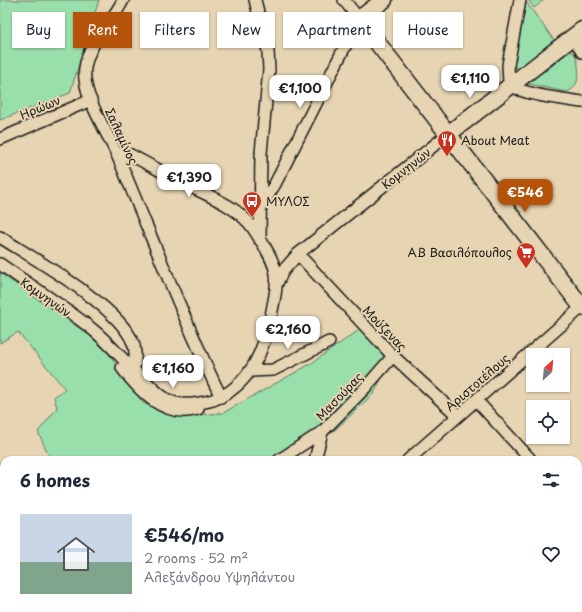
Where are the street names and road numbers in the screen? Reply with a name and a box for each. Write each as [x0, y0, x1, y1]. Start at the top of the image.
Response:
street label: Ηρώων [17, 90, 63, 124]
street label: Σαλαμίνος [101, 105, 143, 167]
street label: Κομνηνών [377, 143, 435, 193]
street label: Κομνηνών [17, 273, 75, 321]
street label: Μούζενας [359, 301, 411, 355]
street label: Αριστοτέλους [441, 349, 513, 415]
street label: Μασούρας [311, 368, 367, 424]

